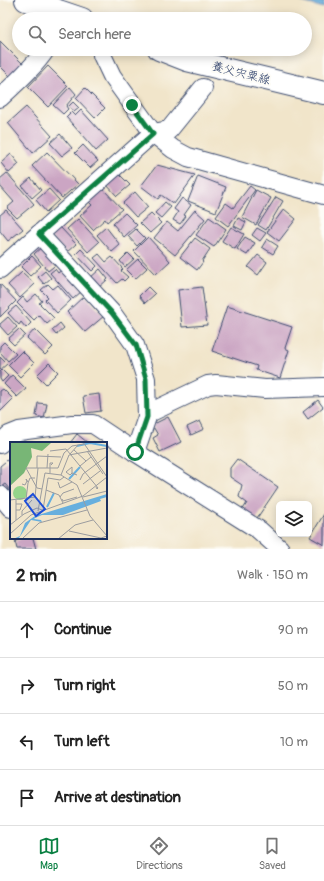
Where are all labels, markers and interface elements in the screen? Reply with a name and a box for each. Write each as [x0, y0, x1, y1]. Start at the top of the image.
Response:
search box [12, 12, 312, 56]
icon: search [26, 23, 48, 45]
text: Search here [58, 25, 131, 44]
street label: 養父宍粟線 [210, 59, 272, 88]
route end [123, 96, 141, 114]
inset map [10, 442, 107, 539]
route start [126, 443, 144, 461]
map controls [276, 501, 312, 537]
button: layers [276, 501, 312, 537]
text: 2 min [16, 565, 57, 586]
text: Walk · 150 m [237, 567, 308, 583]
icon: ahead [16, 619, 38, 641]
text: Continue [54, 620, 112, 639]
text: 90 m [278, 622, 308, 638]
icon: right [16, 675, 38, 697]
text: Turn right [54, 676, 115, 695]
text: 50 m [278, 678, 308, 694]
icon: left [16, 731, 38, 753]
text: Turn left [54, 732, 110, 751]
text: 10 m [280, 734, 308, 750]
icon: arrive [16, 787, 38, 809]
text: Arrive at destination [54, 788, 181, 807]
tab: Map [38, 835, 60, 872]
tab: Directions [136, 835, 183, 872]
tab: Saved [259, 835, 286, 872]

